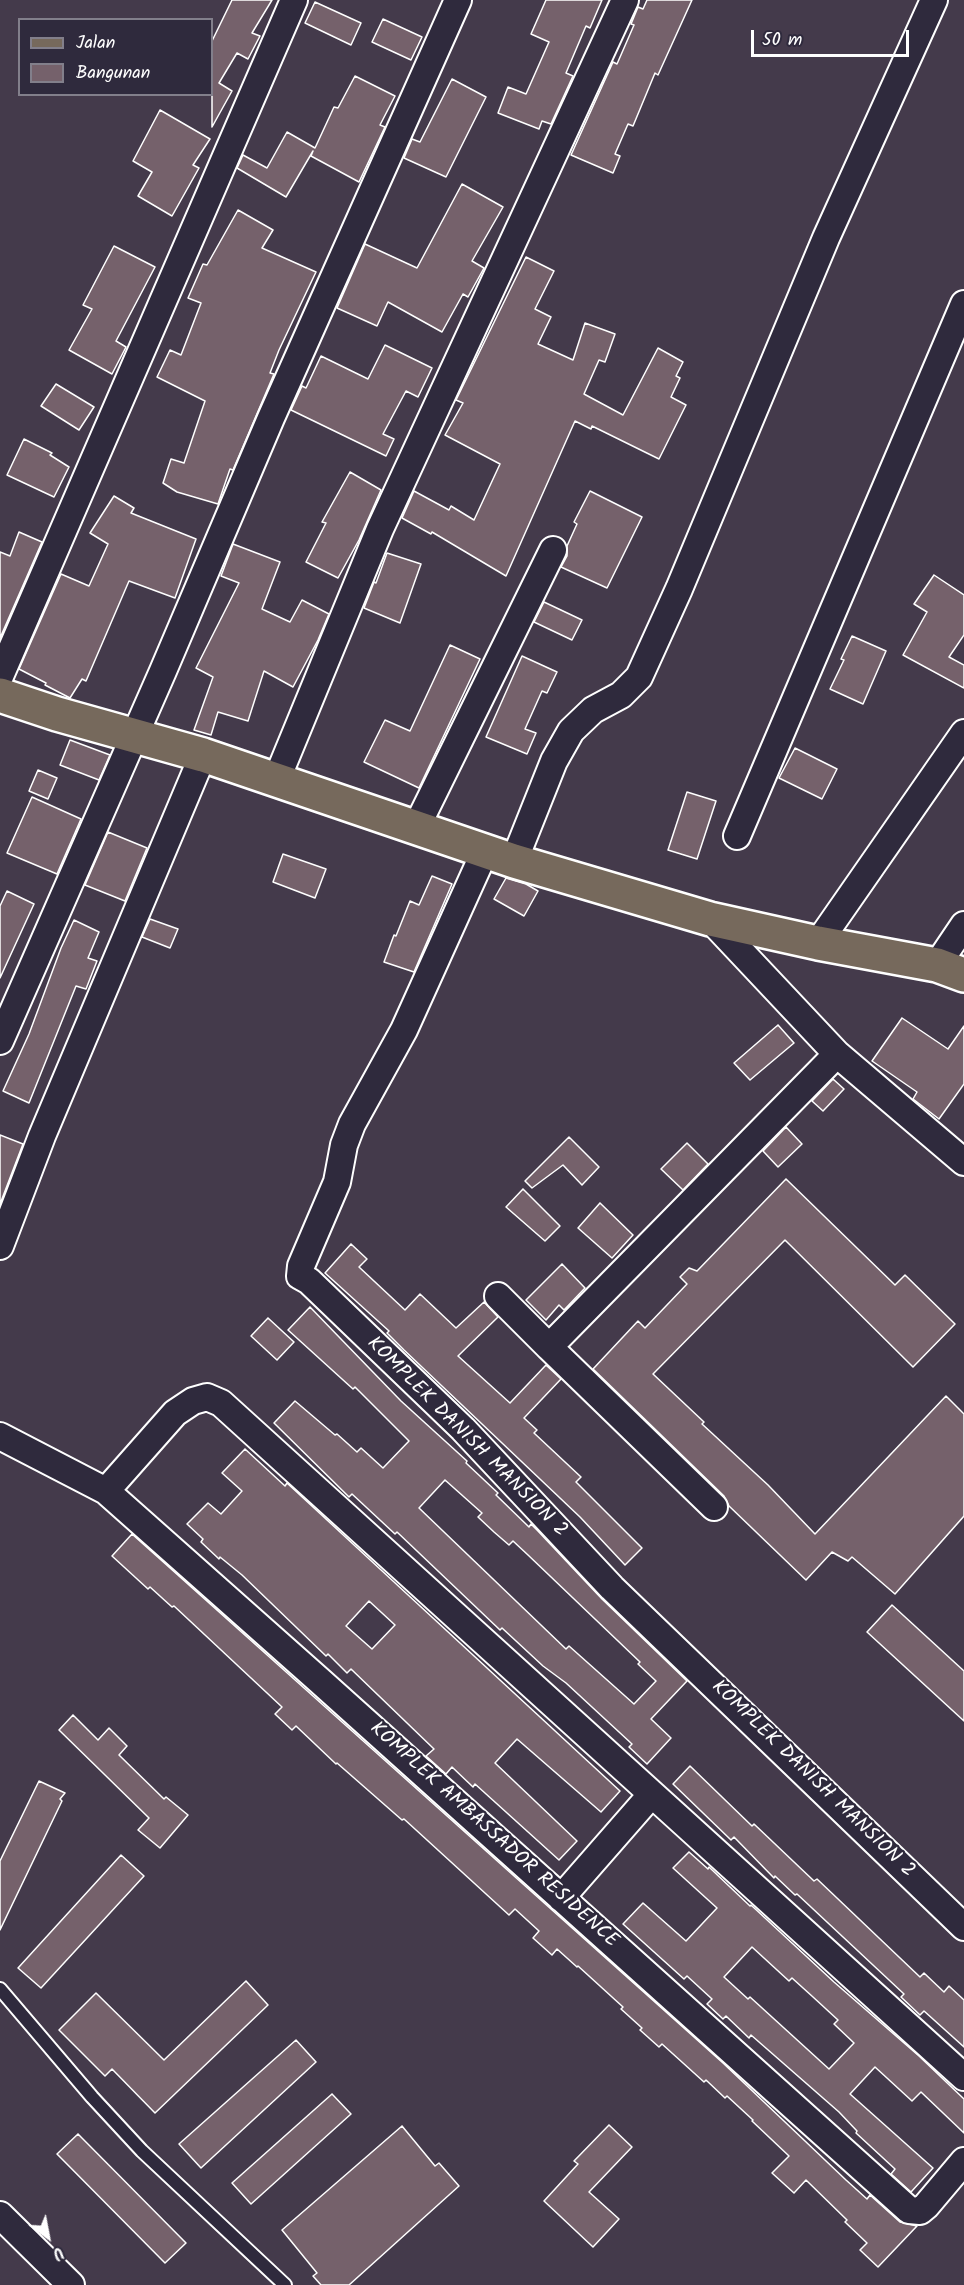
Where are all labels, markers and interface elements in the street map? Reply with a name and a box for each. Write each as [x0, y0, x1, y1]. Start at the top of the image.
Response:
legend [18, 18, 213, 96]
scale bar [754, 18, 912, 56]
text: 50 m [762, 26, 802, 55]
text: Jalan [76, 29, 115, 58]
text: Bangunan [76, 59, 150, 88]
street label: KOMPLEK DANISH MANSION 2 [361, 1333, 571, 1543]
street label: KOMPLEK DANISH MANSION 2 [705, 1676, 919, 1884]
street label: KOMPLEK AMBASSADOR RESIDENCE [364, 1718, 622, 1954]
north arrow [18, 2207, 78, 2267]
text: U [47, 2240, 68, 2266]

